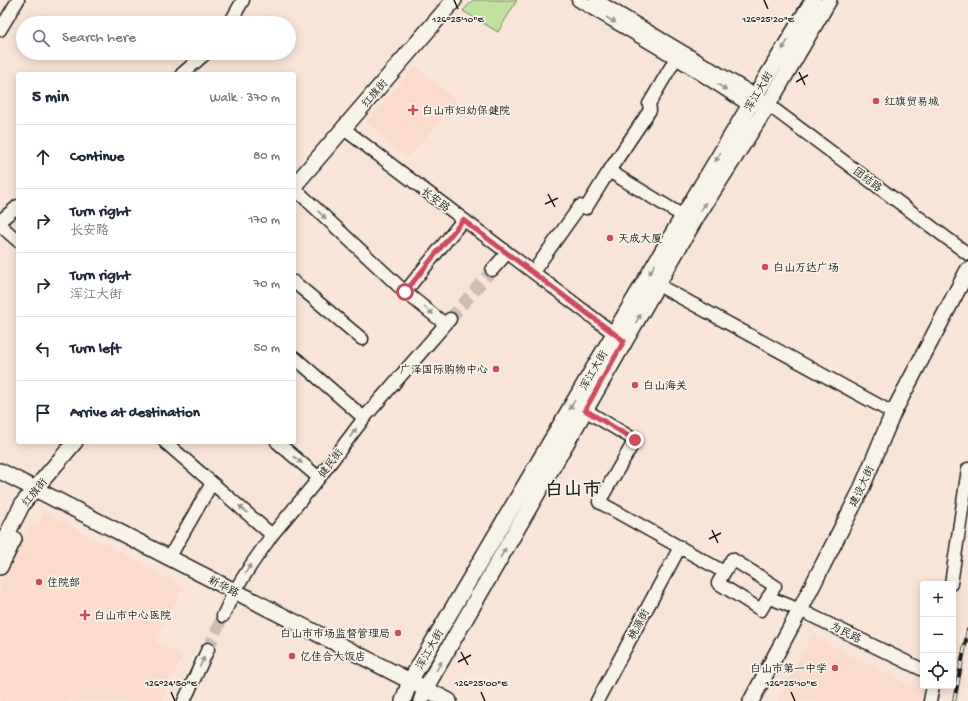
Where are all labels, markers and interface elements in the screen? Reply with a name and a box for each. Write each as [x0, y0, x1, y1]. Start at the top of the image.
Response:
text: 126°25'10"E [431, 14, 484, 26]
text: 126°25'20"E [741, 14, 795, 26]
search box [16, 16, 296, 60]
one-way arrow [605, 16, 617, 23]
icon: search [30, 27, 52, 49]
text: Search here [62, 29, 136, 47]
one-way arrow [782, 39, 789, 51]
street label: 浑江大街 [742, 69, 777, 114]
street label: 红旗街 [359, 77, 392, 111]
one-way arrow [716, 84, 728, 91]
text: 5 min [32, 88, 69, 108]
text: Walk · 370 m [210, 91, 280, 106]
marker: 红旗贸易城 [871, 96, 881, 106]
place label: 红旗贸易城 [884, 96, 939, 109]
marker: 白山市妇幼保健院 [407, 104, 419, 116]
place label: 白山市妇幼保健院 [422, 105, 510, 118]
icon: ahead [32, 146, 54, 168]
text: Continue [70, 148, 124, 166]
text: 80 m [253, 149, 280, 164]
one-way arrow [715, 151, 722, 163]
street label: 团结路 [850, 165, 884, 195]
street label: 长安路 [418, 185, 452, 215]
one-way arrow [699, 202, 707, 212]
text: Turn right [70, 203, 130, 221]
icon: right [32, 210, 54, 232]
one-way arrow [317, 210, 327, 219]
text: 170 m [248, 213, 280, 228]
text: 长安路 [70, 224, 109, 239]
marker: 天成大厦 [605, 233, 615, 243]
place label: 天成大厦 [618, 233, 662, 246]
marker: 白山万达广场 [760, 262, 770, 272]
place label: 白山万达广场 [773, 262, 839, 275]
one-way arrow [648, 263, 655, 275]
text: Turn right [70, 267, 130, 285]
icon: right [32, 274, 54, 296]
text: 70 m [254, 277, 280, 292]
route start [396, 283, 414, 301]
text: 浑江大街 [70, 288, 122, 303]
one-way arrow [423, 307, 434, 316]
one-way arrow [634, 313, 641, 325]
icon: left [32, 338, 54, 360]
text: Turn left [70, 340, 121, 358]
text: 50 m [253, 341, 280, 356]
street label: 浑江大街 [578, 348, 611, 393]
place label: 广泽国际购物中心 [400, 363, 488, 377]
marker: 广泽国际购物中心 [491, 364, 501, 374]
marker: 白山海关 [630, 380, 640, 390]
place label: 白山海关 [643, 380, 687, 393]
one-way arrow [569, 399, 576, 411]
icon: arrive [32, 402, 54, 424]
text: Arrive at destination [70, 404, 200, 422]
one-way arrow [349, 427, 357, 438]
route end [626, 431, 644, 449]
street label: 健民街 [316, 446, 347, 481]
one-way arrow [293, 455, 302, 464]
street label: 建设大街 [847, 463, 878, 509]
street label: 红旗街 [20, 475, 51, 510]
district label: 白山市 [544, 479, 602, 503]
one-way arrow [237, 505, 248, 514]
one-way arrow [500, 547, 506, 559]
one-way arrow [245, 563, 252, 575]
street label: 新华路 [206, 574, 241, 601]
marker: 住院部 [34, 577, 44, 587]
place label: 住院部 [47, 577, 80, 590]
map controls [920, 581, 956, 689]
button: + [920, 581, 956, 617]
street label: 桃源街 [625, 606, 653, 642]
marker: 白山市中心医院 [79, 609, 91, 621]
place label: 白山市中心医院 [94, 610, 171, 623]
button: − [920, 617, 956, 653]
street label: 为民路 [828, 620, 863, 646]
street label: 浑江大街 [414, 627, 447, 672]
place label: 白山市市场监督管理局 [280, 628, 390, 641]
marker: 白山市市场监督管理局 [393, 628, 403, 638]
place label: 亿佳合大饭店 [300, 650, 366, 664]
marker: 亿佳合大饭店 [287, 651, 297, 661]
button: locate [920, 653, 956, 689]
one-way arrow [199, 656, 205, 668]
one-way arrow [435, 660, 442, 672]
place label: 白山市第一中学 [750, 662, 827, 676]
marker: 白山市第一中学 [830, 663, 840, 673]
text: 126°24'50"E [144, 678, 198, 690]
text: 126°25'00"E [454, 678, 508, 690]
text: 126°25'10"E [764, 678, 817, 690]

